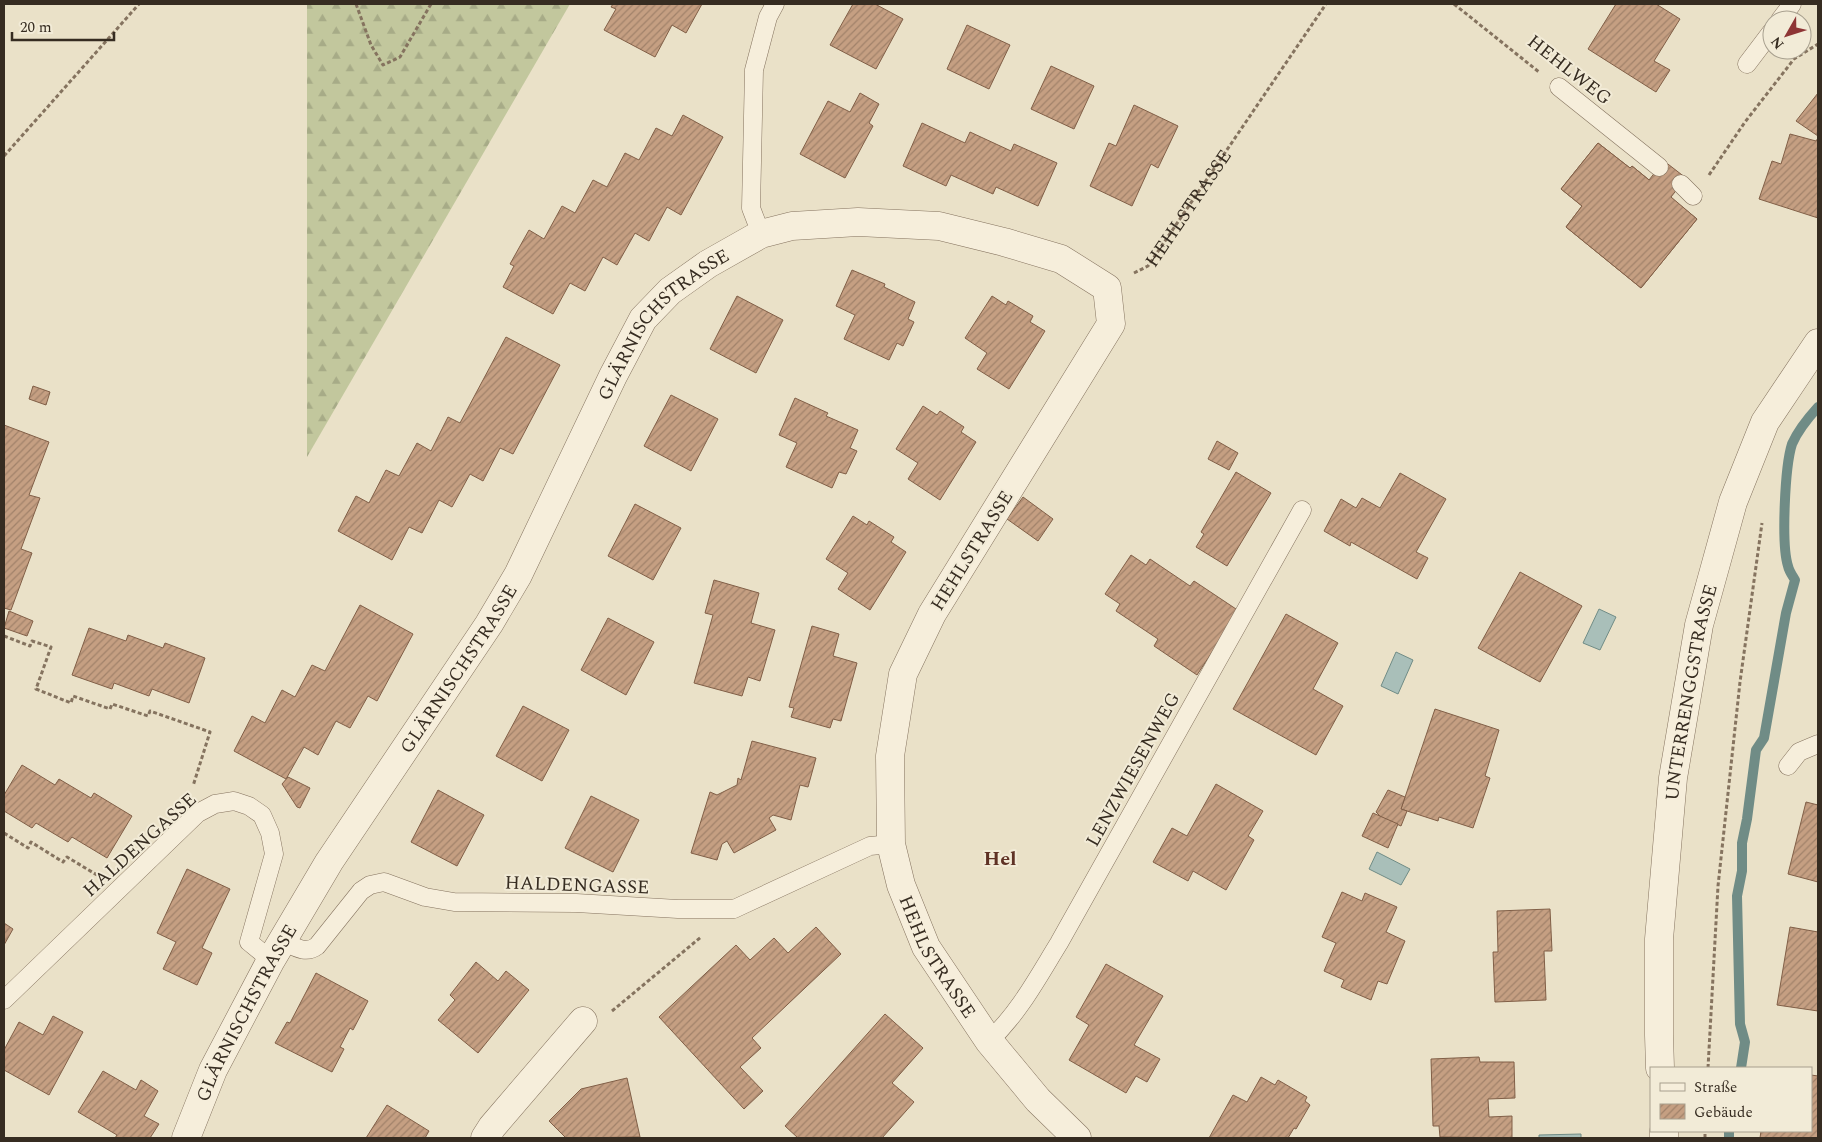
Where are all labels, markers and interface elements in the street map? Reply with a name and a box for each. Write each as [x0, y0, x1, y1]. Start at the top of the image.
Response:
scale bar [12, 10, 115, 42]
north arrow [1762, 10, 1812, 60]
text: 20 m [20, 16, 52, 39]
street label: HEHLWEG [1521, 28, 1618, 113]
text: N [1766, 32, 1789, 54]
street label: HEHLSTRASSE [1138, 144, 1239, 274]
street label: GLÄRNISCHSTRASSE [590, 242, 735, 406]
street label: HEHLSTRASSE [924, 485, 1021, 617]
street label: GLÄRNISCHSTRASSE [393, 579, 525, 760]
street label: UNTERRENGGSTRASSE [1658, 581, 1726, 802]
street label: LENZWIESENWEG [1079, 687, 1188, 852]
street label: HALDENGASSE [77, 786, 204, 904]
district label: Hel [983, 844, 1017, 874]
street label: HALDENGASSE [504, 868, 650, 903]
street label: HEHLSTRASSE [891, 891, 983, 1024]
street label: GLÄRNISCHSTRASSE [189, 919, 305, 1106]
legend [1650, 1067, 1812, 1132]
text: Straße [1694, 1076, 1737, 1099]
text: Gebäude [1694, 1101, 1753, 1124]

